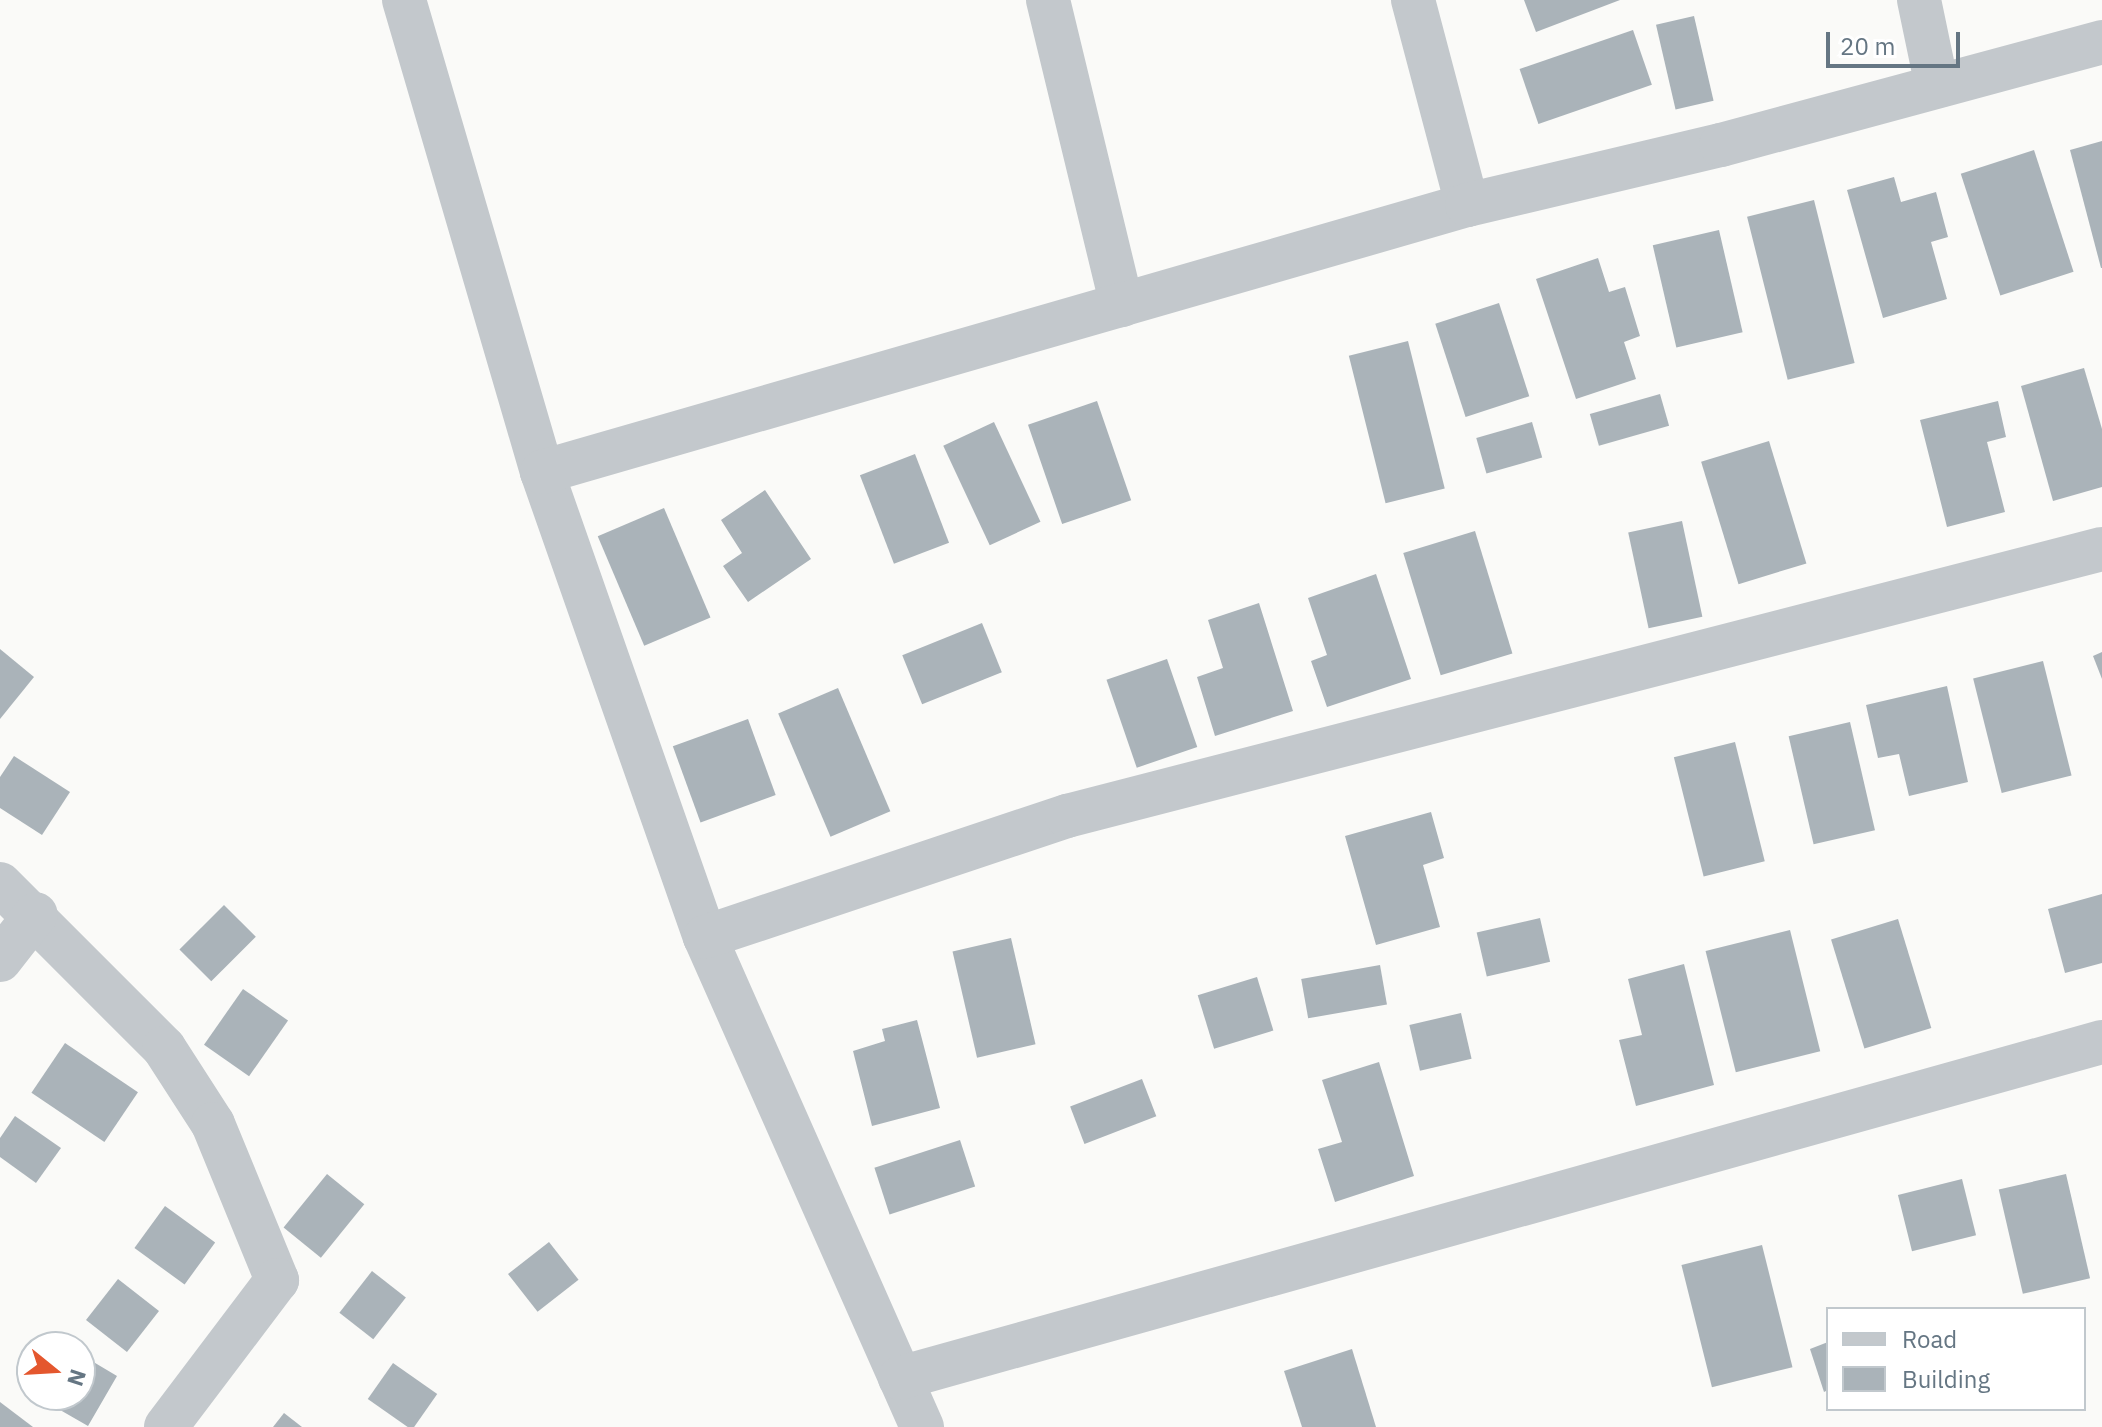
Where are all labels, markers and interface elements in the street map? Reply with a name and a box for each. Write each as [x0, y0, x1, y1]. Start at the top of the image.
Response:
scale bar [1830, 16, 1964, 66]
text: 20 m [1840, 30, 1895, 62]
legend [1826, 1307, 2086, 1411]
text: Road [1902, 1323, 1957, 1355]
north arrow [16, 1331, 96, 1411]
text: Building [1902, 1363, 1990, 1395]
text: N [61, 1366, 94, 1390]

